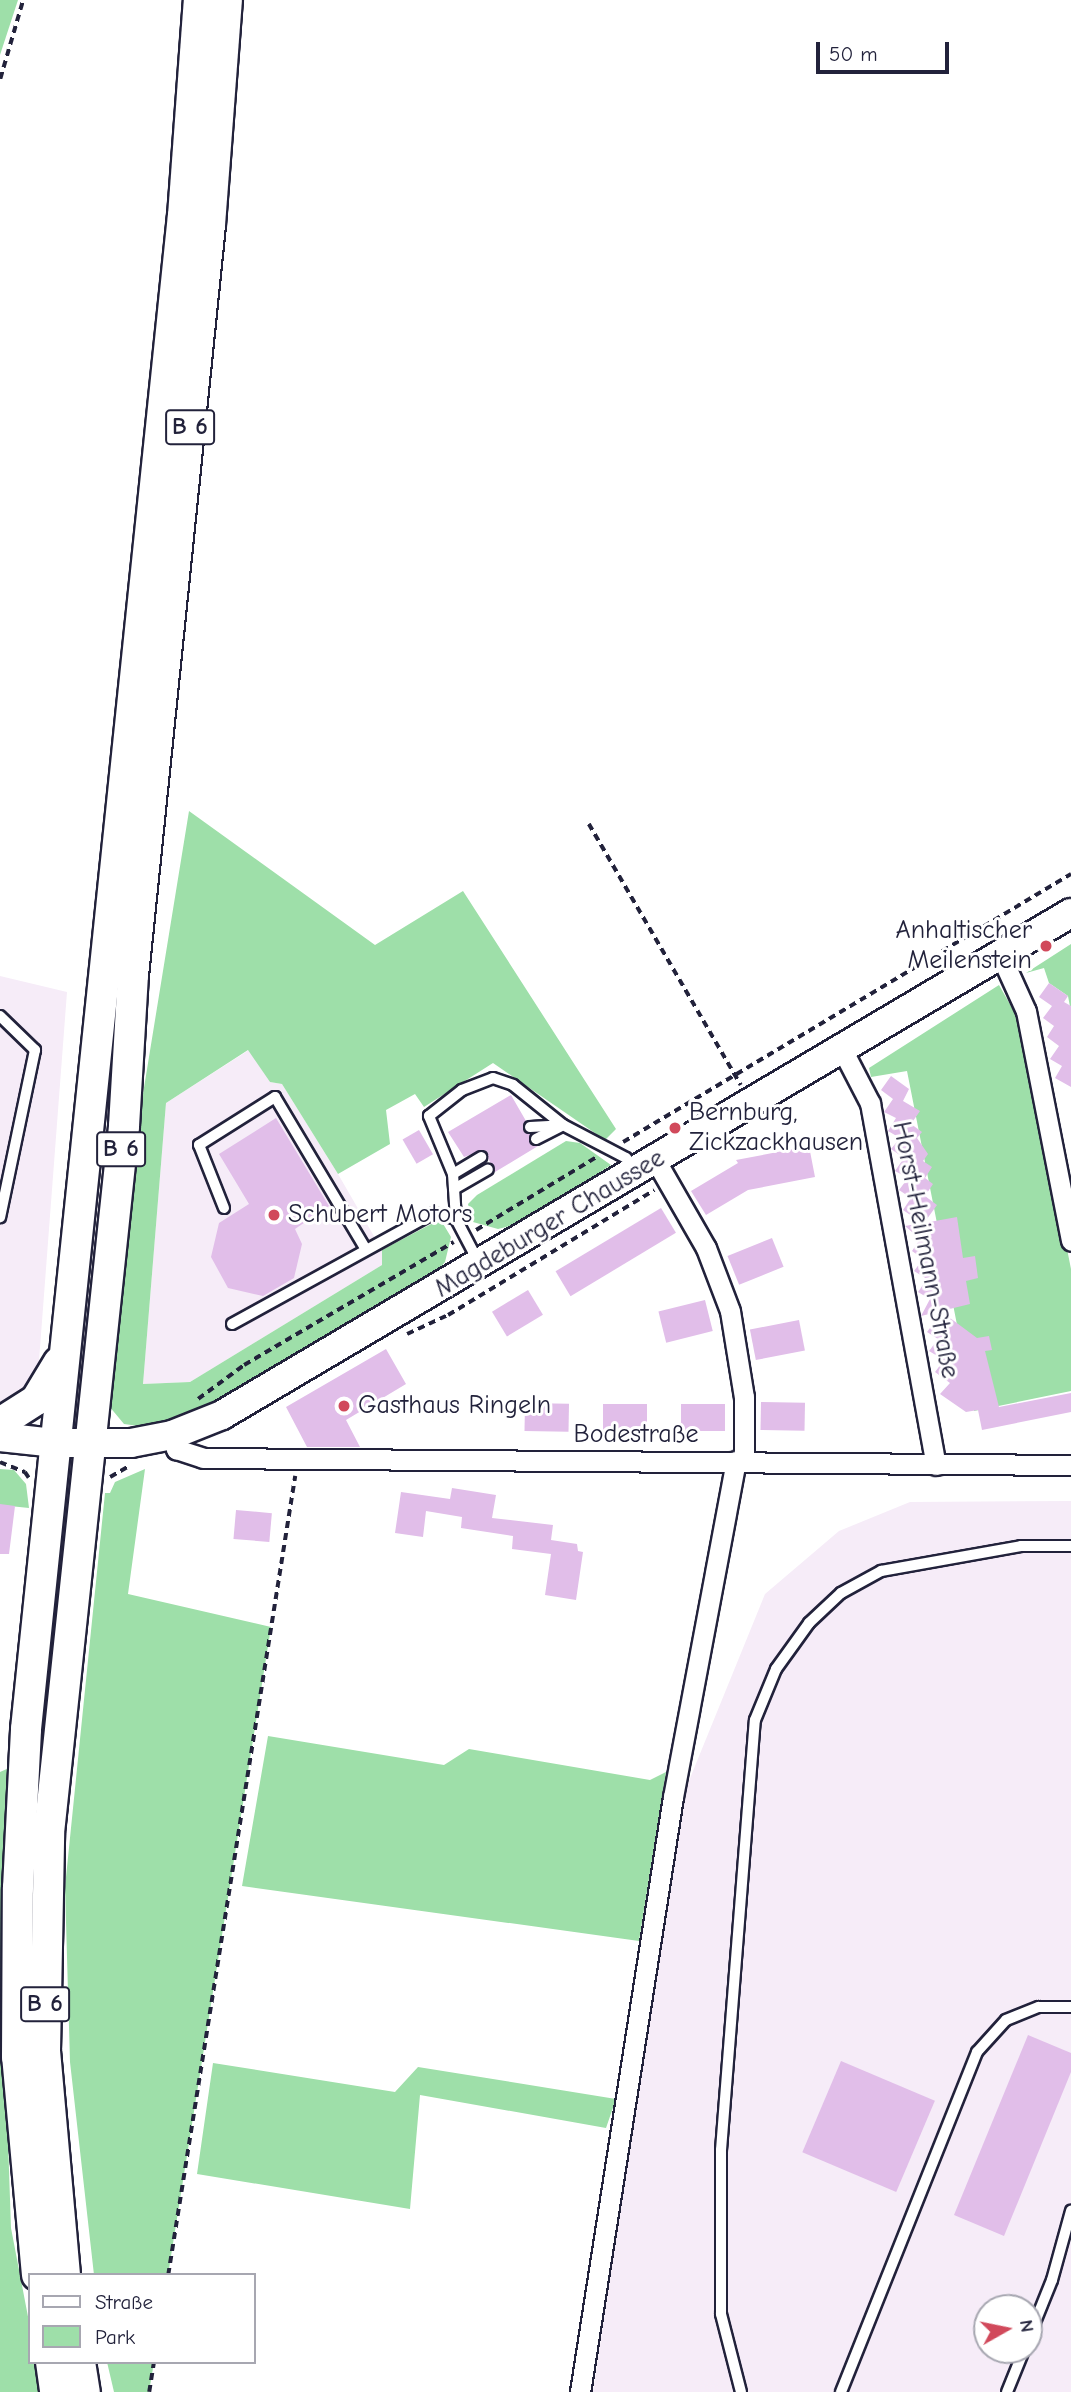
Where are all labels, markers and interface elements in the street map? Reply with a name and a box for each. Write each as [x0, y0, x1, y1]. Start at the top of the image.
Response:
scale bar [819, 28, 952, 72]
text: 50 m [829, 42, 878, 66]
road number: B 6 [164, 406, 216, 448]
place label: Anhaltischer Meilenstein [896, 915, 1032, 976]
marker: Anhaltischer Meilenstein [1038, 938, 1054, 954]
place label: Bernburg, Zickzackhausen [689, 1097, 863, 1158]
street label: Horst-Heilmann-Straße [885, 1119, 965, 1381]
marker: Bernburg, Zickzackhausen [667, 1120, 683, 1136]
road number: B 6 [95, 1128, 147, 1170]
street label: Magdeburger Chaussee [429, 1143, 671, 1305]
place label: Schubert Motors [288, 1199, 472, 1231]
marker: Schubert Motors [266, 1207, 282, 1223]
place label: Gasthaus Ringeln [358, 1390, 551, 1422]
marker: Gasthaus Ringeln [336, 1398, 352, 1414]
street label: Bodestraße [574, 1419, 698, 1451]
road number: B 6 [19, 1983, 71, 2024]
legend [28, 2273, 256, 2364]
text: Straße [95, 2290, 153, 2314]
north arrow [973, 2294, 1043, 2364]
text: N [1015, 2318, 1039, 2334]
text: Park [95, 2325, 135, 2349]

